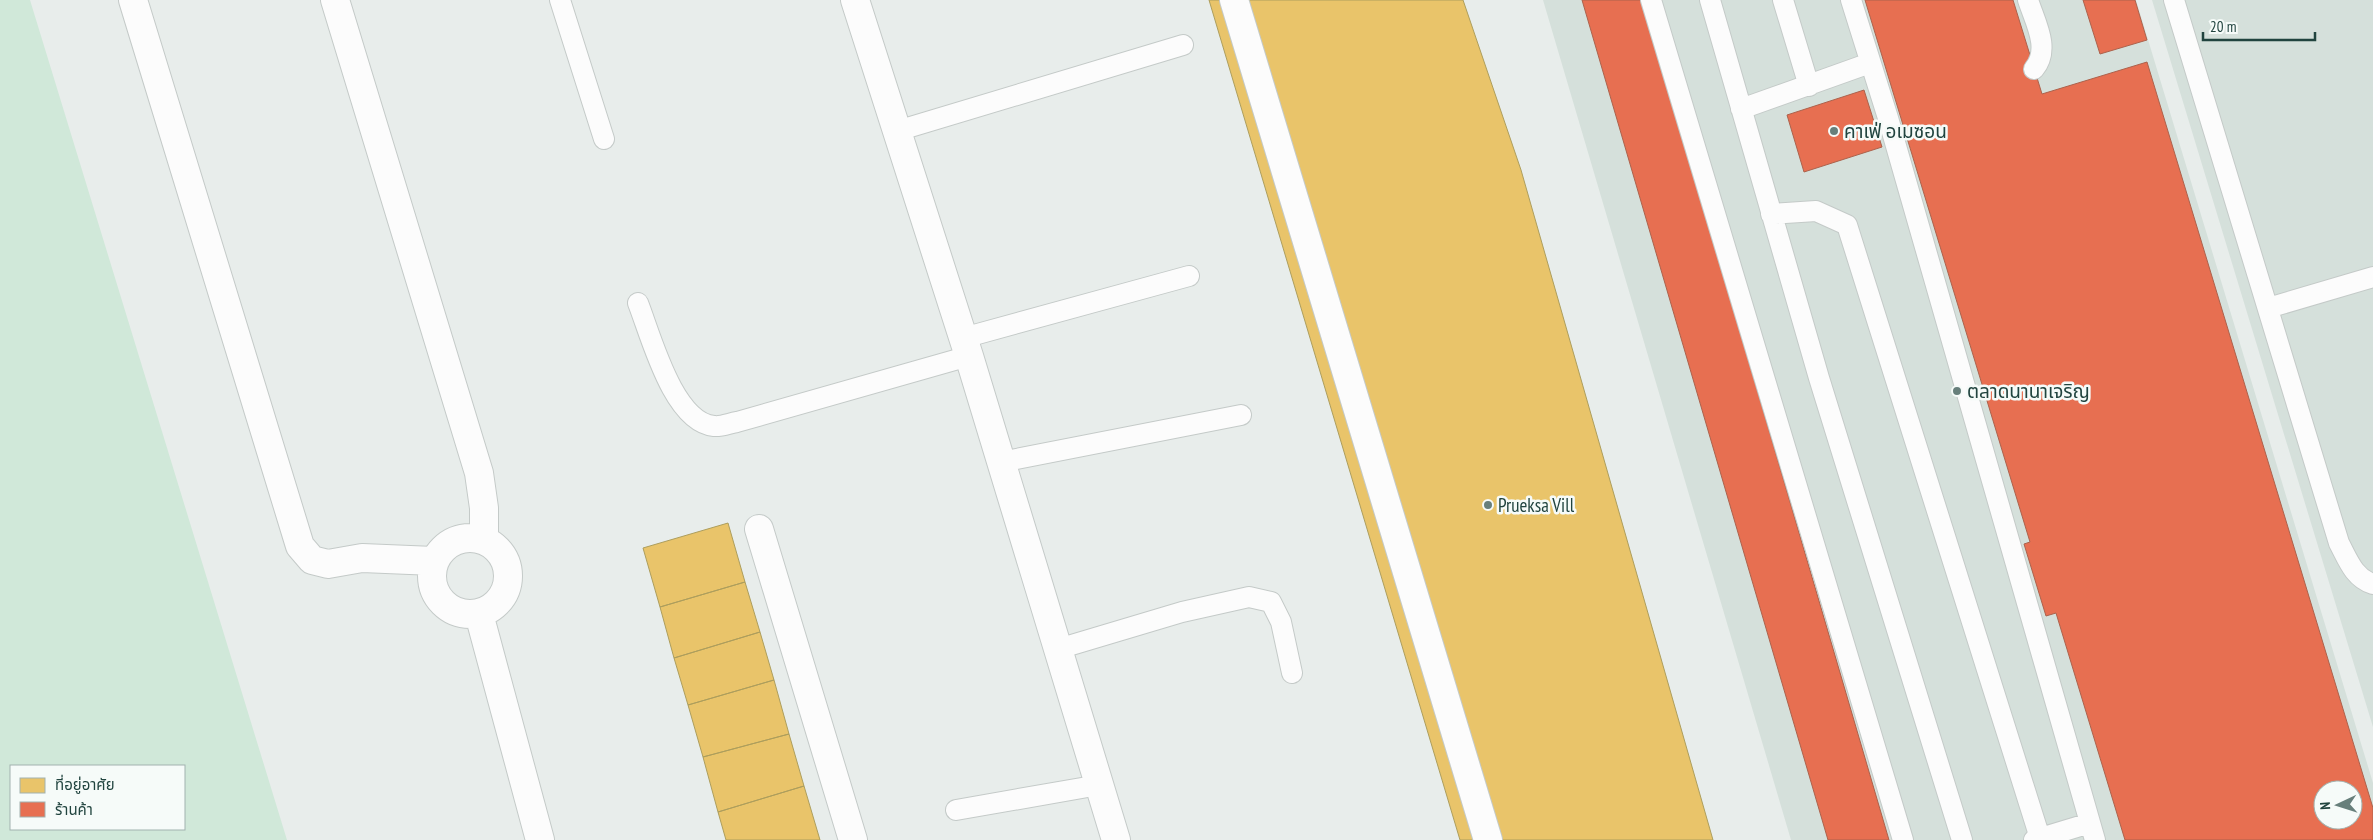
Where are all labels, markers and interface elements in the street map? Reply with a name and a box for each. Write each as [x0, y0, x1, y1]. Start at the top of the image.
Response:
scale bar [2203, 10, 2316, 42]
text: 20 m [2210, 17, 2236, 36]
place label: คาเฟ่ อเมซอน [1844, 119, 1947, 143]
marker: คาเฟ่ อเมซอน [1828, 125, 1840, 137]
place label: ตลาดนานาเจริญ [1967, 379, 2090, 403]
marker: ตลาดนานาเจริญ [1951, 385, 1963, 397]
place label: Prueksa Vill [1498, 493, 1575, 517]
marker: Prueksa Vill [1482, 499, 1494, 511]
legend [10, 765, 185, 830]
text: ที่อยู่อาศัย [55, 774, 115, 794]
north arrow [2313, 780, 2363, 830]
text: ร้านค้า [55, 800, 93, 819]
text: N [2316, 802, 2334, 810]

